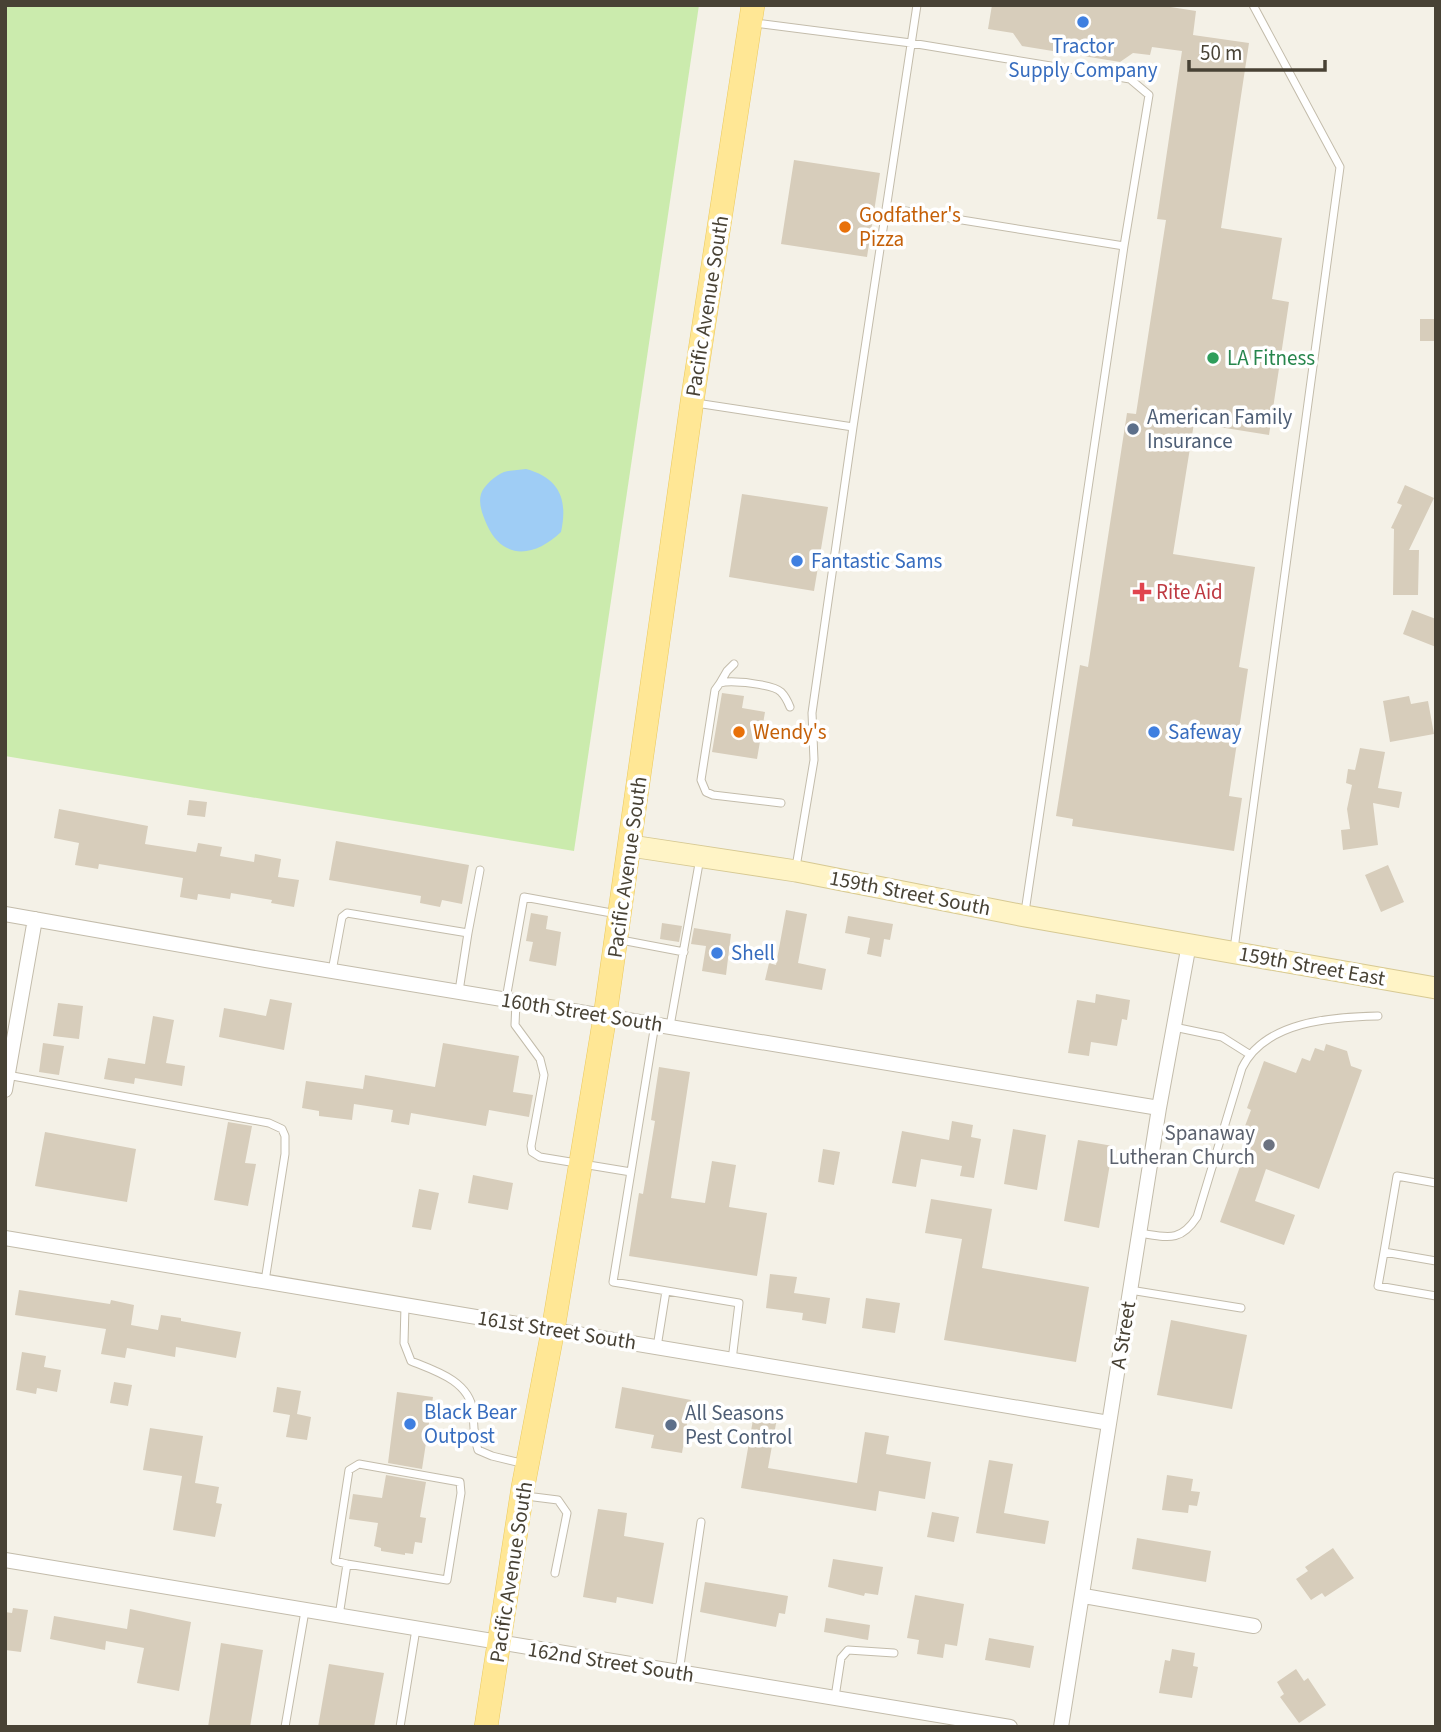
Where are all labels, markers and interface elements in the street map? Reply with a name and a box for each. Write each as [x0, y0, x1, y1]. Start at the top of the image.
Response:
marker: Tractor Supply Company [1075, 14, 1091, 30]
scale bar [1189, 28, 1326, 72]
place label: Tractor Supply Company [1008, 31, 1158, 85]
text: 50 m [1200, 38, 1242, 68]
place label: Godfather's Pizza [859, 200, 961, 254]
street label: Pacific Avenue South [678, 213, 736, 399]
marker: Godfather's Pizza [837, 219, 853, 235]
place label: LA Fitness [1227, 343, 1315, 373]
marker: LA Fitness [1205, 350, 1221, 366]
place label: American Family Insurance [1147, 402, 1292, 456]
marker: American Family Insurance [1125, 421, 1141, 437]
place label: Fantastic Sams [811, 546, 943, 576]
marker: Fantastic Sams [789, 553, 805, 569]
place label: Rite Aid [1156, 577, 1223, 607]
marker: Rite Aid [1134, 584, 1150, 600]
place label: Wendy's [753, 717, 827, 747]
place label: Safeway [1168, 717, 1242, 747]
marker: Wendy's [731, 724, 747, 740]
marker: Safeway [1146, 724, 1162, 740]
street label: Pacific Avenue South [599, 774, 655, 960]
street label: 159th Street South [827, 863, 993, 923]
place label: Shell [731, 938, 775, 968]
street label: 159th Street East [1237, 938, 1387, 994]
marker: Shell [709, 945, 725, 961]
street label: 160th Street South [499, 984, 665, 1040]
place label: Spanaway Lutheran Church [1109, 1118, 1255, 1172]
marker: Spanaway Lutheran Church [1261, 1137, 1277, 1153]
street label: A Street [1103, 1299, 1143, 1371]
street label: 161st Street South [475, 1303, 639, 1357]
place label: Black Bear Outpost [424, 1397, 518, 1451]
place label: All Seasons Pest Control [685, 1398, 792, 1452]
marker: Black Bear Outpost [402, 1416, 418, 1432]
marker: All Seasons Pest Control [663, 1417, 679, 1433]
street label: Pacific Avenue South [482, 1479, 540, 1665]
street label: 162nd Street South [526, 1634, 696, 1690]

